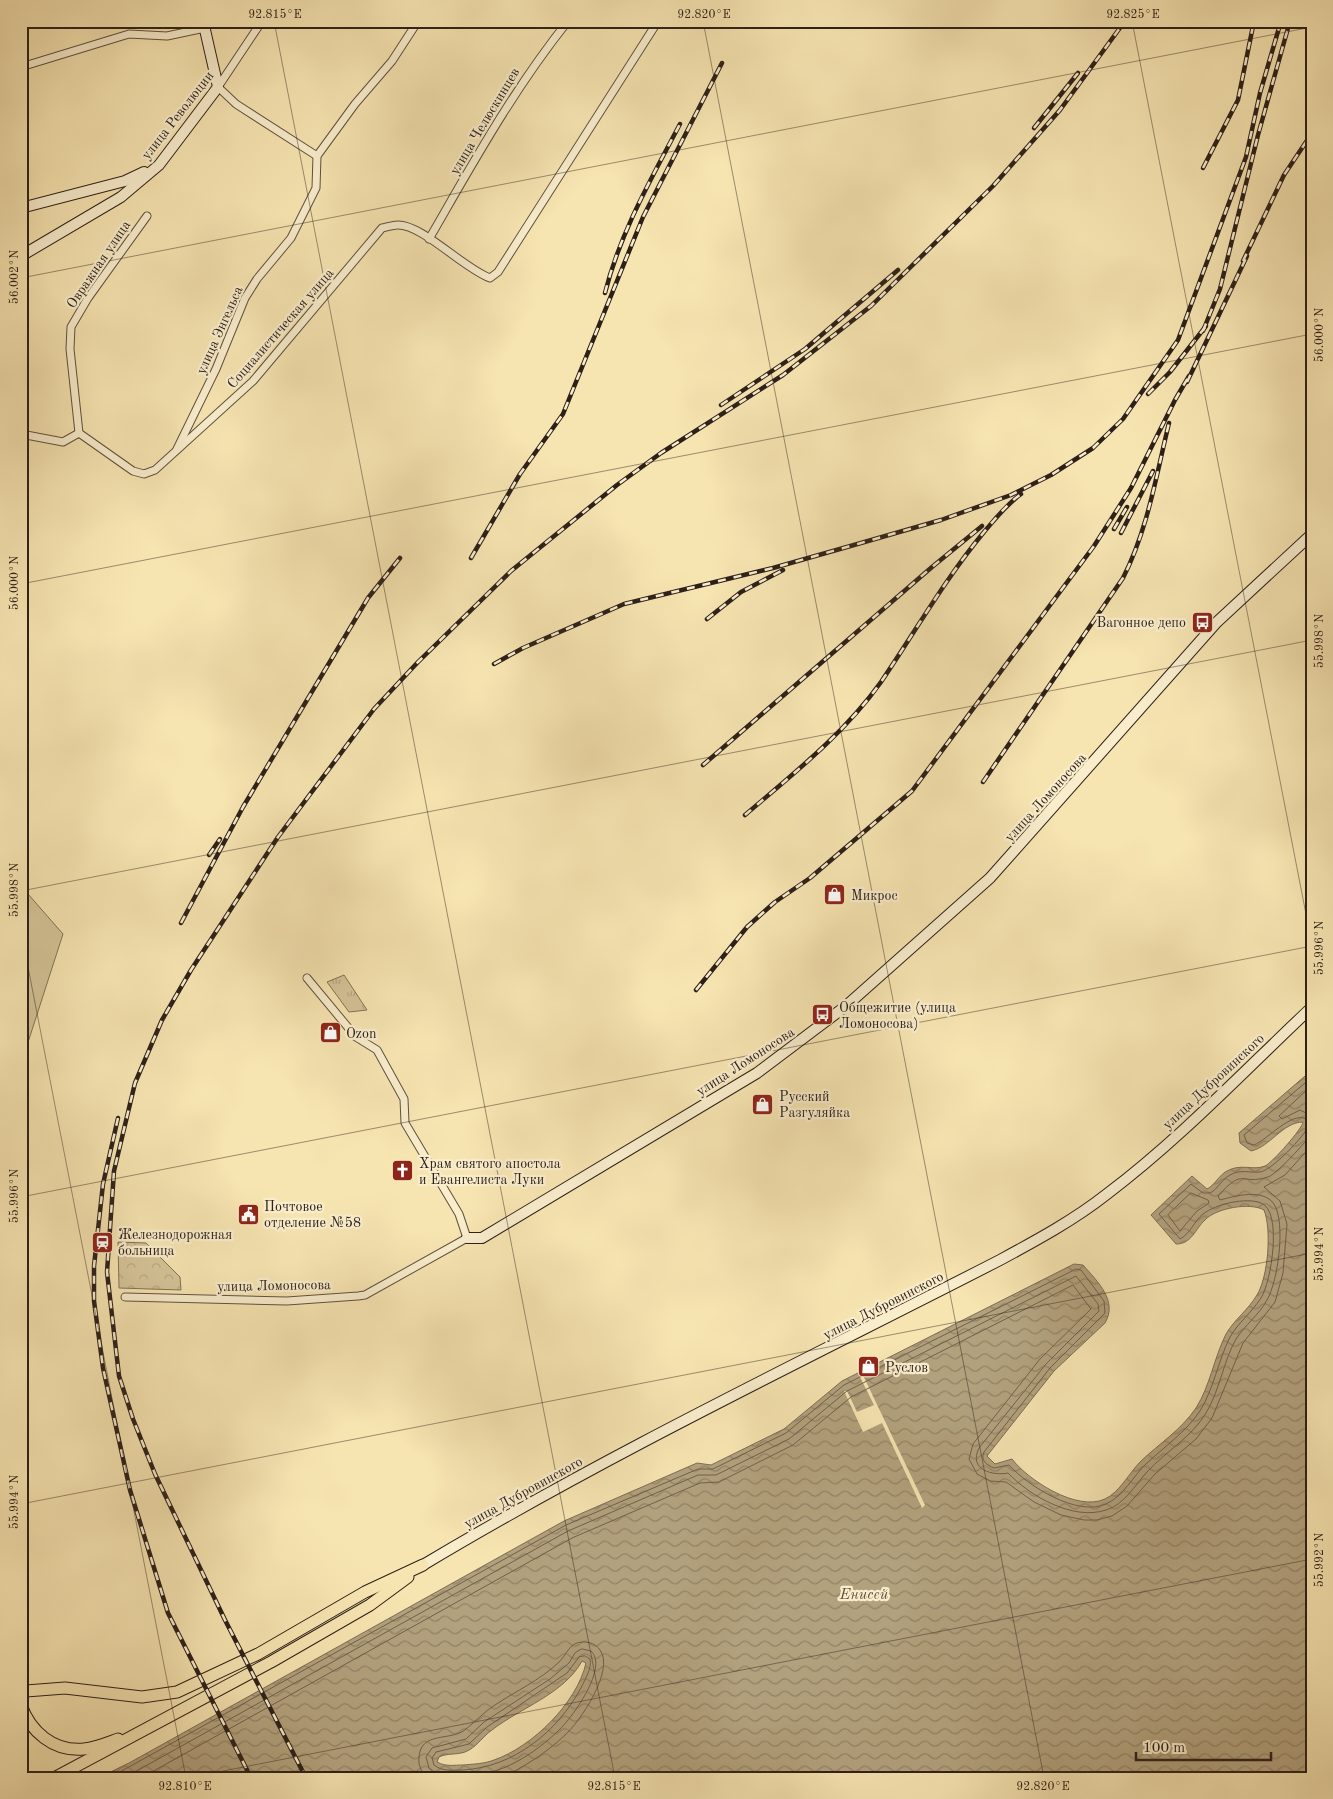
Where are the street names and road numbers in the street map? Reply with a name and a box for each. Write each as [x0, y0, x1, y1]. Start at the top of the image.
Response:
street label: улица Челюскинцев [447, 65, 522, 177]
street label: улица Революции [139, 69, 216, 162]
street label: Овражная улица [64, 218, 133, 311]
street label: Социалистическая улица [225, 266, 337, 391]
street label: улица Энгельса [194, 284, 246, 377]
street label: улица Ломоносова [1002, 751, 1089, 845]
street label: улица Ломоносова [694, 1025, 797, 1099]
street label: улица Дубровинского [1160, 1031, 1267, 1132]
street label: улица Дубровинского [821, 1269, 946, 1342]
street label: улица Ломоносова [217, 1278, 331, 1294]
street label: улица Дубровинского [462, 1454, 585, 1531]

